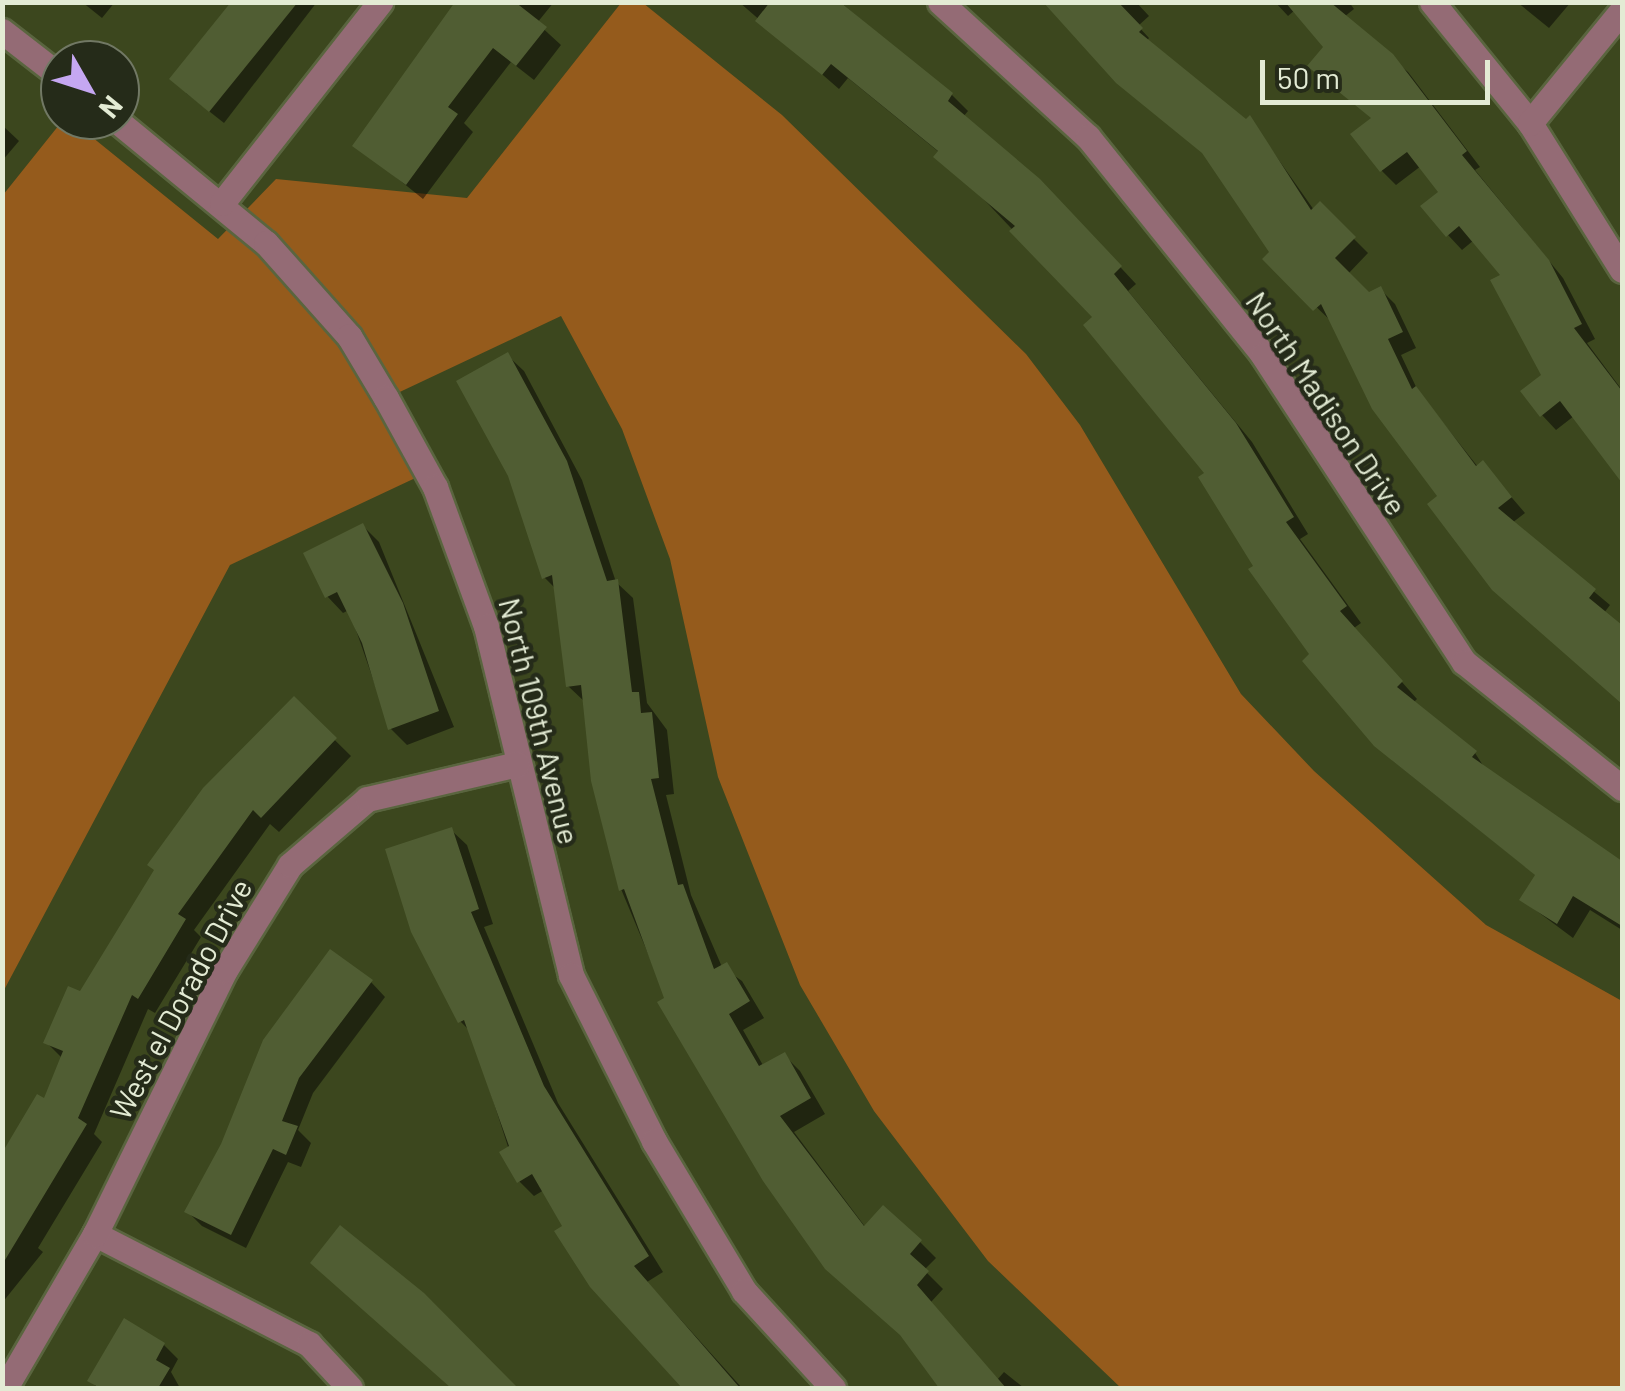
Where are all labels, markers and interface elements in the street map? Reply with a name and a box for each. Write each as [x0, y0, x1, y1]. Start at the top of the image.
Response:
north arrow [40, 40, 140, 140]
scale bar [1265, 40, 1495, 102]
text: 50 m [1277, 59, 1340, 95]
text: N [93, 90, 131, 126]
street label: North Madison Drive [1239, 284, 1415, 522]
street label: North 109th Avenue [492, 594, 588, 848]
street label: West el Dorado Drive [101, 872, 259, 1126]

